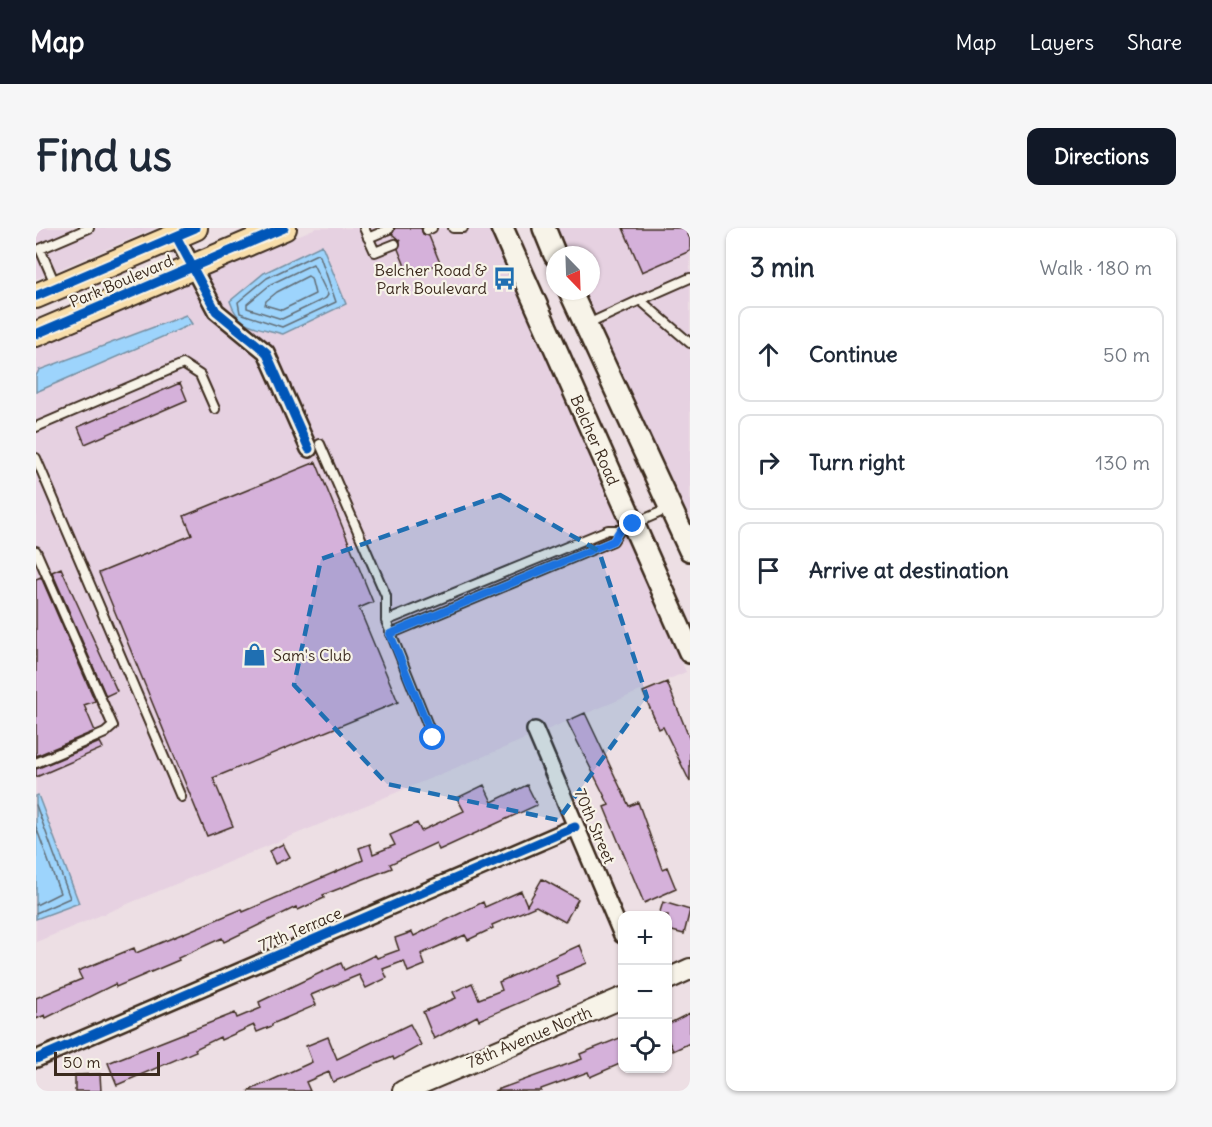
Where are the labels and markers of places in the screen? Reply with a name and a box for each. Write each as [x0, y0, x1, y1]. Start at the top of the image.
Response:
place label: Belcher Road & Park Boulevard [374, 260, 487, 298]
bus stop icon: Belcher Road & Park Boulevard [492, 266, 518, 292]
shop icon: Sam's Club [242, 642, 268, 668]
place label: Sam's Club [273, 645, 351, 665]

